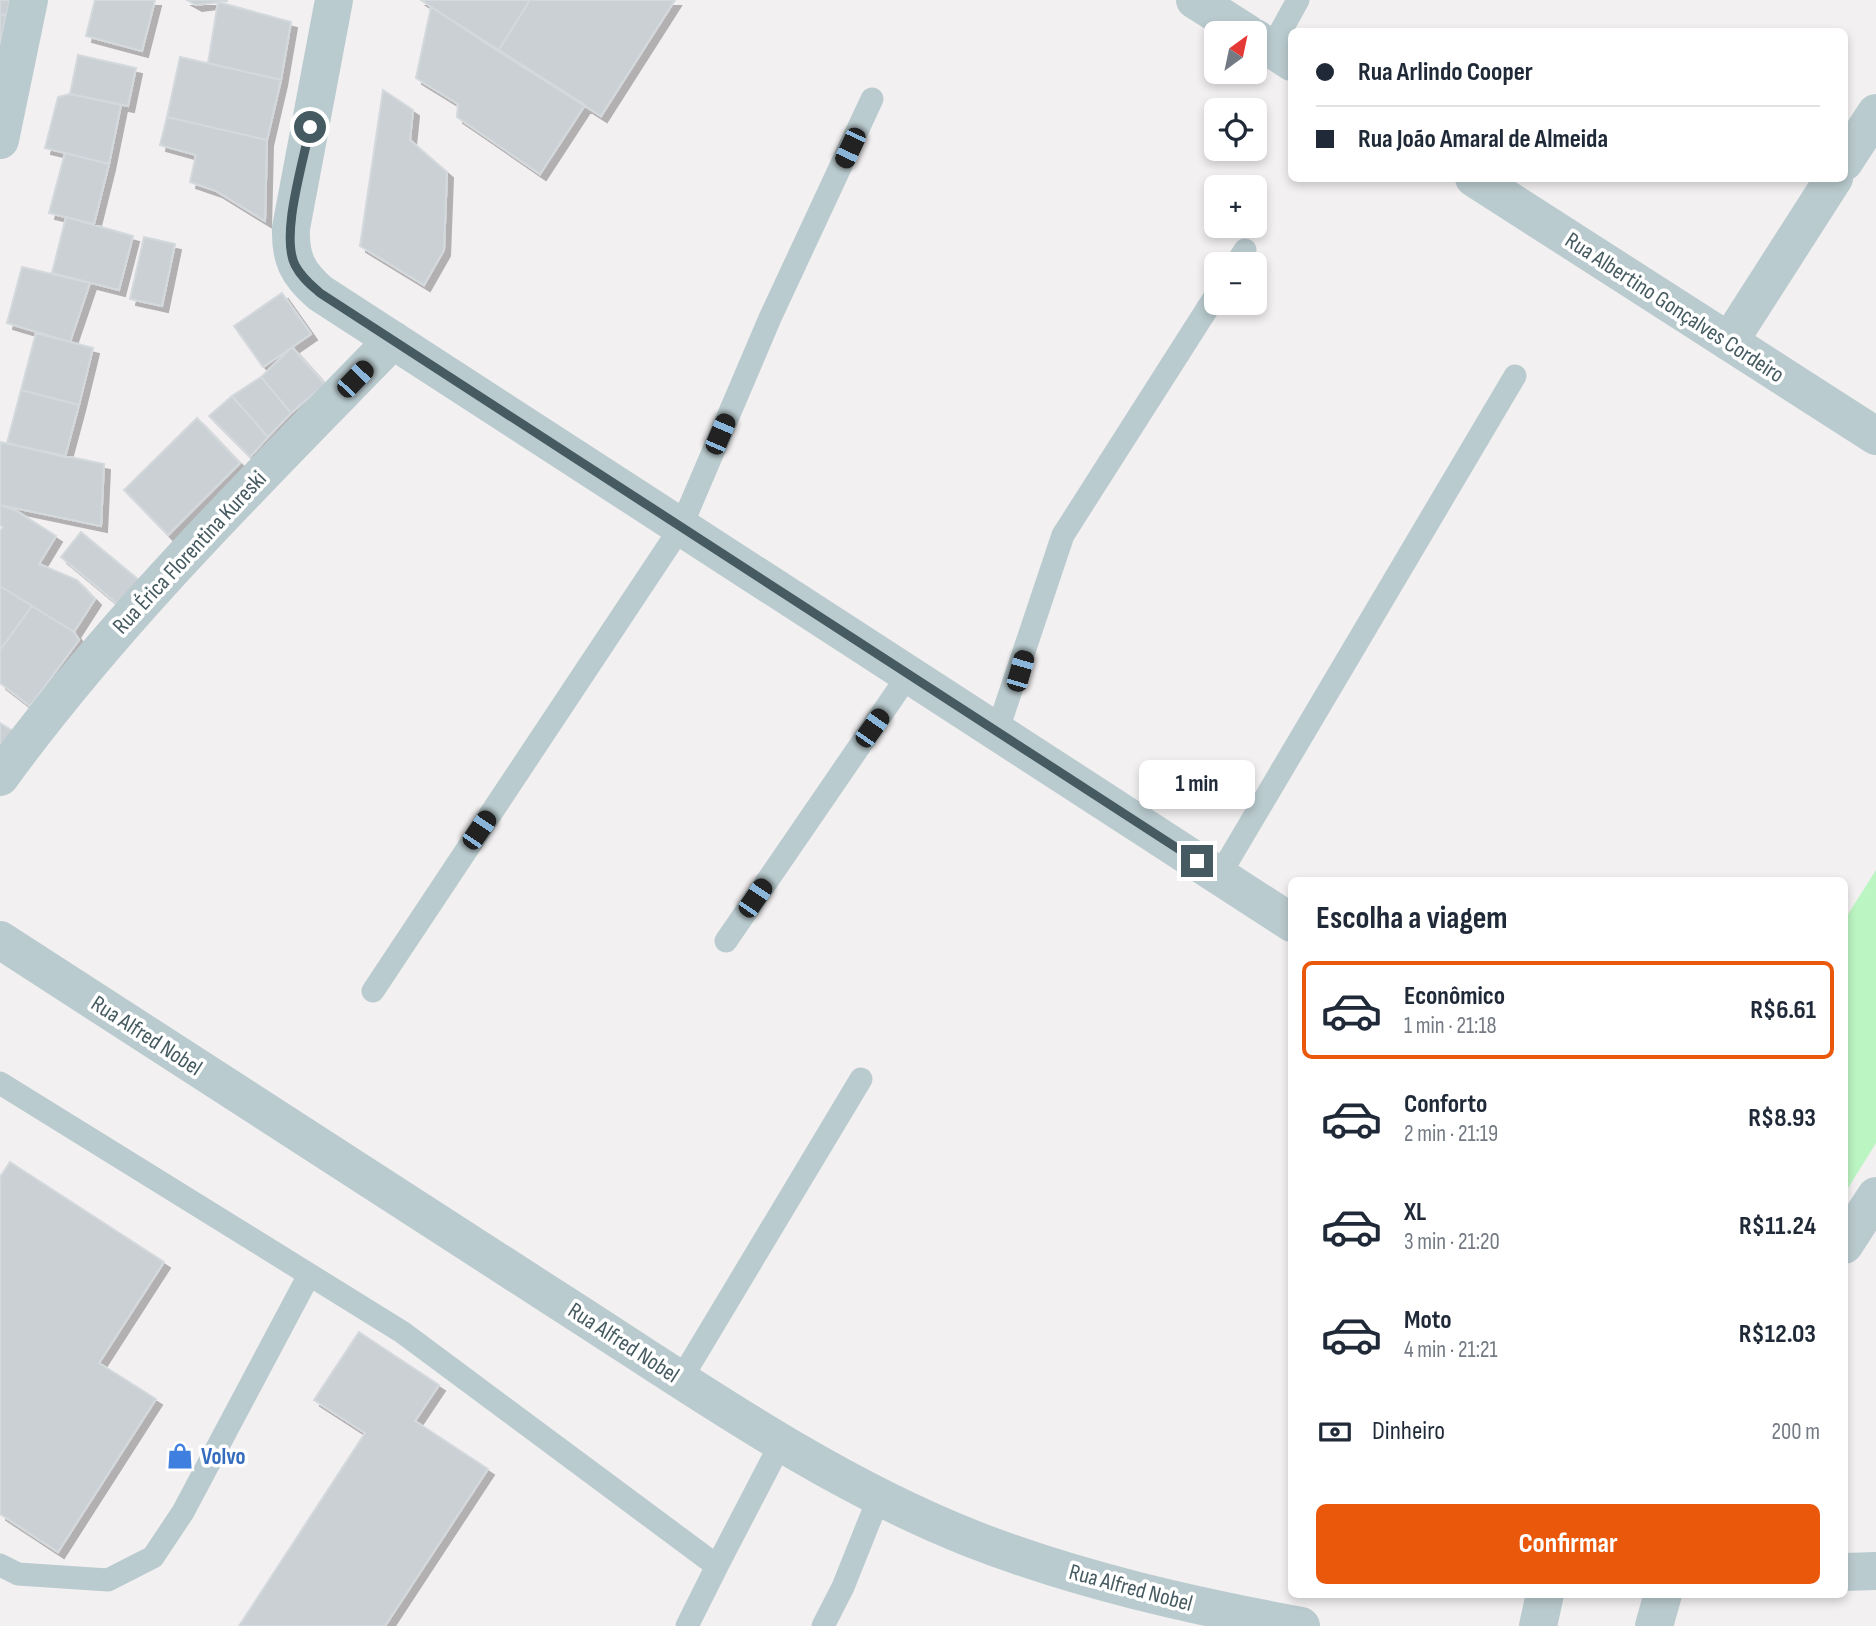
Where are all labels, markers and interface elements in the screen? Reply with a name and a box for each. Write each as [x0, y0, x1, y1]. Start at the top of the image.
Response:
north arrow [1204, 21, 1267, 84]
map controls [1204, 21, 1267, 315]
text: Rua Arlindo Cooper [1358, 57, 1533, 88]
button: locate [1204, 98, 1267, 161]
route start [294, 111, 326, 143]
text: Rua João Amaral de Almeida [1358, 124, 1608, 155]
car [832, 125, 869, 171]
button: + [1204, 175, 1267, 238]
street label: Rua Albertino Gonçalves Cordeiro [1560, 226, 1789, 389]
button: − [1204, 252, 1267, 315]
car [333, 357, 378, 401]
car [703, 411, 738, 457]
street label: Rua Érica Florentina Kureski [107, 465, 273, 640]
car [1005, 648, 1036, 694]
car [852, 705, 893, 751]
callout: 1 min [1139, 760, 1255, 808]
text: 1 min [1176, 770, 1218, 798]
car [459, 807, 500, 853]
route end [1181, 845, 1213, 877]
car [735, 875, 776, 921]
text: Escolha a viagem [1316, 899, 1508, 938]
icon: car [1320, 979, 1383, 1042]
text: Econômico [1404, 981, 1505, 1012]
street label: Rua Alfred Nobel [86, 990, 207, 1082]
text: R$6.61 [1750, 995, 1816, 1026]
text: 1 min · 21:18 [1404, 1012, 1497, 1040]
icon: car [1320, 1087, 1383, 1150]
text: Conforto [1404, 1089, 1487, 1120]
text: R$8.93 [1748, 1103, 1816, 1134]
text: 2 min · 21:19 [1404, 1120, 1498, 1148]
icon: car [1320, 1195, 1383, 1258]
text: XL [1404, 1197, 1426, 1228]
text: R$11.24 [1739, 1211, 1816, 1242]
text: 3 min · 21:20 [1404, 1228, 1500, 1256]
street label: Rua Alfred Nobel [563, 1297, 684, 1389]
icon: car [1320, 1303, 1383, 1366]
text: Moto [1404, 1305, 1452, 1336]
text: R$12.03 [1739, 1319, 1816, 1350]
text: 4 min · 21:21 [1404, 1336, 1498, 1364]
icon: cash [1316, 1413, 1354, 1451]
text: Dinheiro [1372, 1416, 1445, 1447]
text: 200 m [1772, 1418, 1820, 1446]
shop icon: Volvo [165, 1441, 195, 1471]
place label: Volvo [201, 1443, 246, 1471]
button: Confirmar [1316, 1504, 1820, 1584]
street label: Rua Alfred Nobel [1066, 1558, 1196, 1618]

